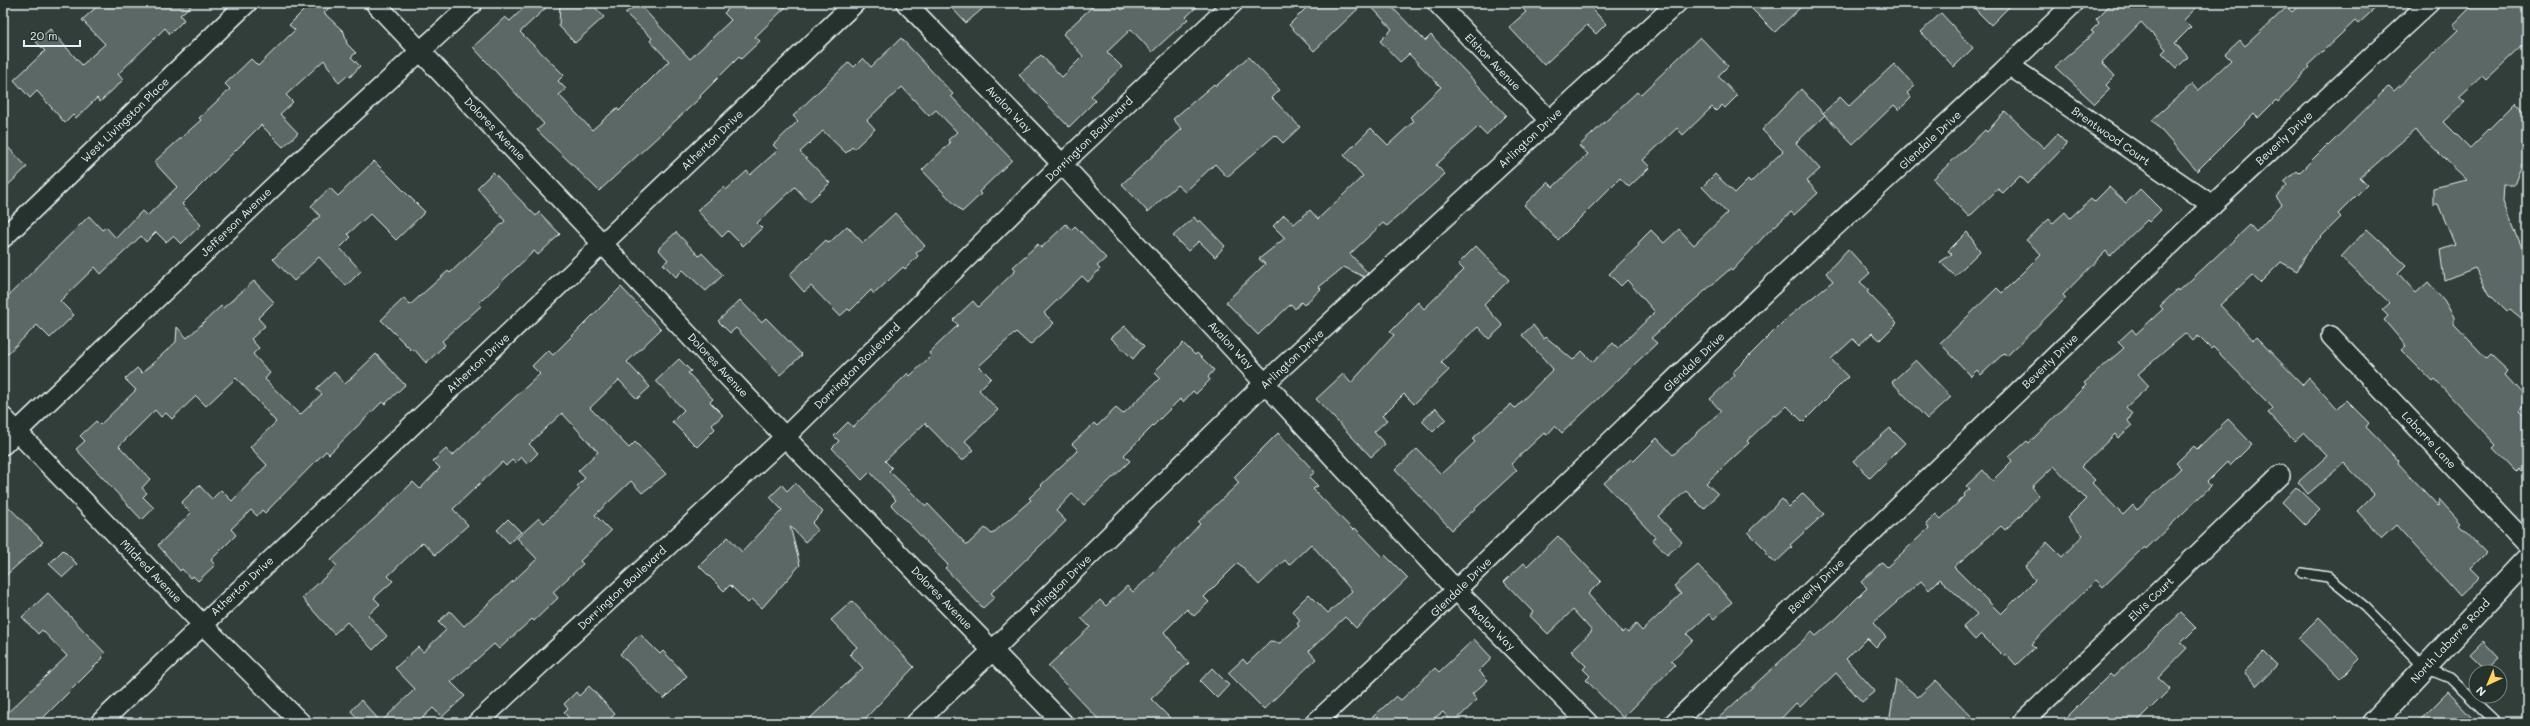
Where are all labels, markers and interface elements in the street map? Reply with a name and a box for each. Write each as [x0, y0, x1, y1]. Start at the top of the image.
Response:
scale bar [24, 22, 80, 48]
text: 20 m [30, 27, 58, 43]
street label: Elshor Avenue [1462, 30, 1525, 94]
street label: West Livingston Place [77, 74, 172, 166]
street label: Avalon Way [983, 82, 1036, 136]
street label: Dorrington Boulevard [1042, 93, 1136, 184]
street label: Dolores Avenue [461, 94, 530, 164]
street label: Brentwood Court [2069, 103, 2154, 168]
street label: Arlington Drive [1495, 104, 1565, 171]
street label: Atherton Drive [677, 106, 746, 173]
street label: Glendale Drive [1895, 107, 1964, 172]
street label: Beverly Drive [2252, 107, 2316, 168]
street label: Jefferson Avenue [197, 184, 275, 259]
street label: Avalon Way [1205, 317, 1258, 372]
street label: Dorrington Boulevard [810, 319, 903, 412]
street label: Arlington Drive [1257, 325, 1327, 392]
street label: Glendale Drive [1660, 328, 1728, 395]
street label: Atherton Drive [443, 329, 513, 396]
street label: Dolores Avenue [685, 329, 752, 400]
street label: Beverly Drive [2018, 330, 2081, 391]
street label: Labarre Lane [2399, 408, 2460, 472]
street label: Mildred Avenue [117, 536, 186, 606]
street label: Dorrington Boulevard [574, 543, 669, 633]
street label: Arlington Drive [1025, 551, 1094, 618]
street label: Atherton Drive [207, 552, 277, 619]
street label: Glendale Drive [1427, 553, 1495, 620]
street label: Beverly Drive [1784, 555, 1847, 616]
street label: Dolores Avenue [908, 563, 977, 633]
street label: Elvis Court [2125, 573, 2177, 624]
street label: North Labarre Road [2407, 595, 2493, 686]
street label: Avalon Way [1466, 600, 1519, 653]
north arrow [2468, 664, 2508, 704]
text: N [2472, 683, 2489, 700]

